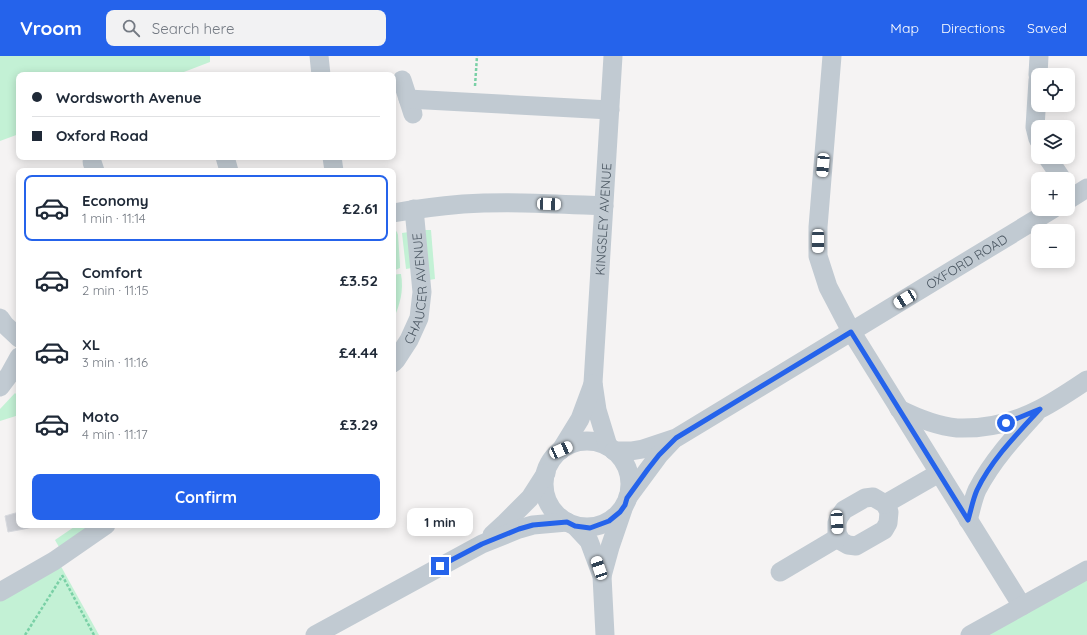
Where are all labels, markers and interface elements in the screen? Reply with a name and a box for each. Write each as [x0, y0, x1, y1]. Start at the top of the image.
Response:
search box [106, 10, 386, 46]
text: Vroom [20, 16, 82, 40]
icon: search [120, 17, 142, 39]
text: Search here [152, 19, 235, 38]
text: Map [890, 19, 919, 37]
text: Directions [941, 19, 1005, 37]
text: Saved [1027, 19, 1067, 37]
map controls [1031, 68, 1075, 268]
button: locate [1031, 68, 1075, 112]
text: Wordsworth Avenue [56, 88, 202, 107]
button: layers [1031, 120, 1075, 164]
text: Oxford Road [56, 126, 148, 145]
car [816, 153, 830, 177]
street label: KINGSLEY AVENUE [592, 163, 614, 276]
button: + [1031, 172, 1075, 216]
icon: car [34, 190, 70, 226]
text: Economy [82, 191, 149, 210]
car [537, 198, 561, 210]
text: £2.61 [343, 199, 378, 218]
text: 1 min · 11:14 [82, 210, 146, 226]
button: − [1031, 224, 1075, 268]
car [812, 229, 824, 253]
street label: OXFORD ROAD [923, 231, 1010, 292]
street label: CHAUCER AVENUE [400, 232, 430, 347]
icon: car [34, 262, 70, 298]
text: Comfort [82, 263, 143, 282]
text: £3.52 [340, 271, 378, 290]
text: 2 min · 11:15 [82, 282, 148, 298]
car [892, 288, 918, 310]
icon: car [34, 334, 70, 370]
text: XL [82, 335, 100, 354]
text: £4.44 [339, 343, 378, 362]
text: 3 min · 11:16 [82, 354, 148, 370]
icon: car [34, 406, 70, 442]
text: Moto [82, 407, 119, 426]
route start [997, 414, 1015, 432]
text: £3.29 [340, 415, 378, 434]
text: 4 min · 11:17 [82, 426, 148, 442]
car [548, 440, 574, 460]
button: Confirm [32, 474, 380, 520]
callout: 1 min [407, 508, 473, 536]
car [830, 510, 844, 534]
text: 1 min [424, 514, 456, 530]
car [589, 555, 609, 581]
route end [431, 557, 449, 575]

